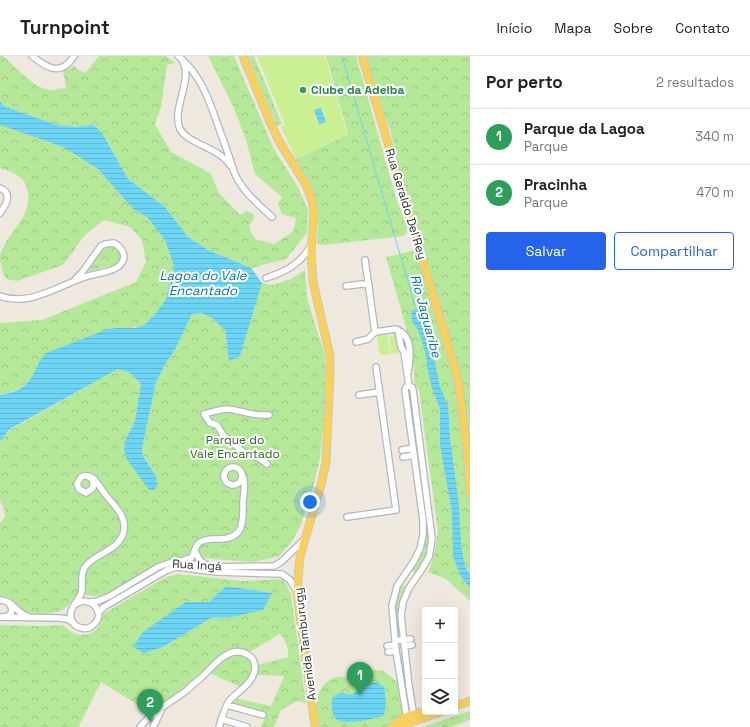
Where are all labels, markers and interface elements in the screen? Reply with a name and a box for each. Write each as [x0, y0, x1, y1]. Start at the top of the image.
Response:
text: Turnpoint [20, 15, 110, 40]
text: Início [496, 19, 532, 37]
text: Mapa [554, 19, 592, 37]
text: Sobre [614, 19, 653, 37]
text: Contato [675, 19, 730, 37]
text: Por perto [486, 71, 563, 93]
text: 2 resultados [656, 74, 734, 91]
place label: Clube da Adelba [311, 82, 404, 98]
marker: Clube da Adelba [298, 85, 308, 95]
text: Parque da Lagoa [524, 119, 645, 138]
text: 1 [496, 128, 502, 145]
text: 340 m [695, 128, 734, 145]
text: Parque [524, 138, 568, 155]
street label: Rua Geraldo Del'Rey [381, 147, 431, 261]
text: Pracinha [524, 175, 587, 194]
text: 2 [495, 184, 503, 201]
text: 470 m [696, 184, 734, 201]
text: Parque [524, 194, 568, 211]
button: Salvar [486, 232, 606, 270]
button: Compartilhar [614, 232, 734, 270]
water label: Lagoa do Vale Encantado [159, 267, 248, 299]
water label: Rio Jaguaribe [407, 273, 446, 361]
park label: Parque do Vale Encantado [190, 432, 280, 462]
your location [300, 492, 320, 512]
street label: Rua Ingá [172, 556, 222, 574]
street label: Avenida Tamburugy [290, 587, 320, 701]
map controls [422, 607, 458, 715]
button: + [422, 607, 458, 643]
button: − [422, 643, 458, 679]
pin: 1 [347, 662, 373, 695]
button: layers [422, 679, 458, 715]
pin: 2 [137, 689, 163, 722]

